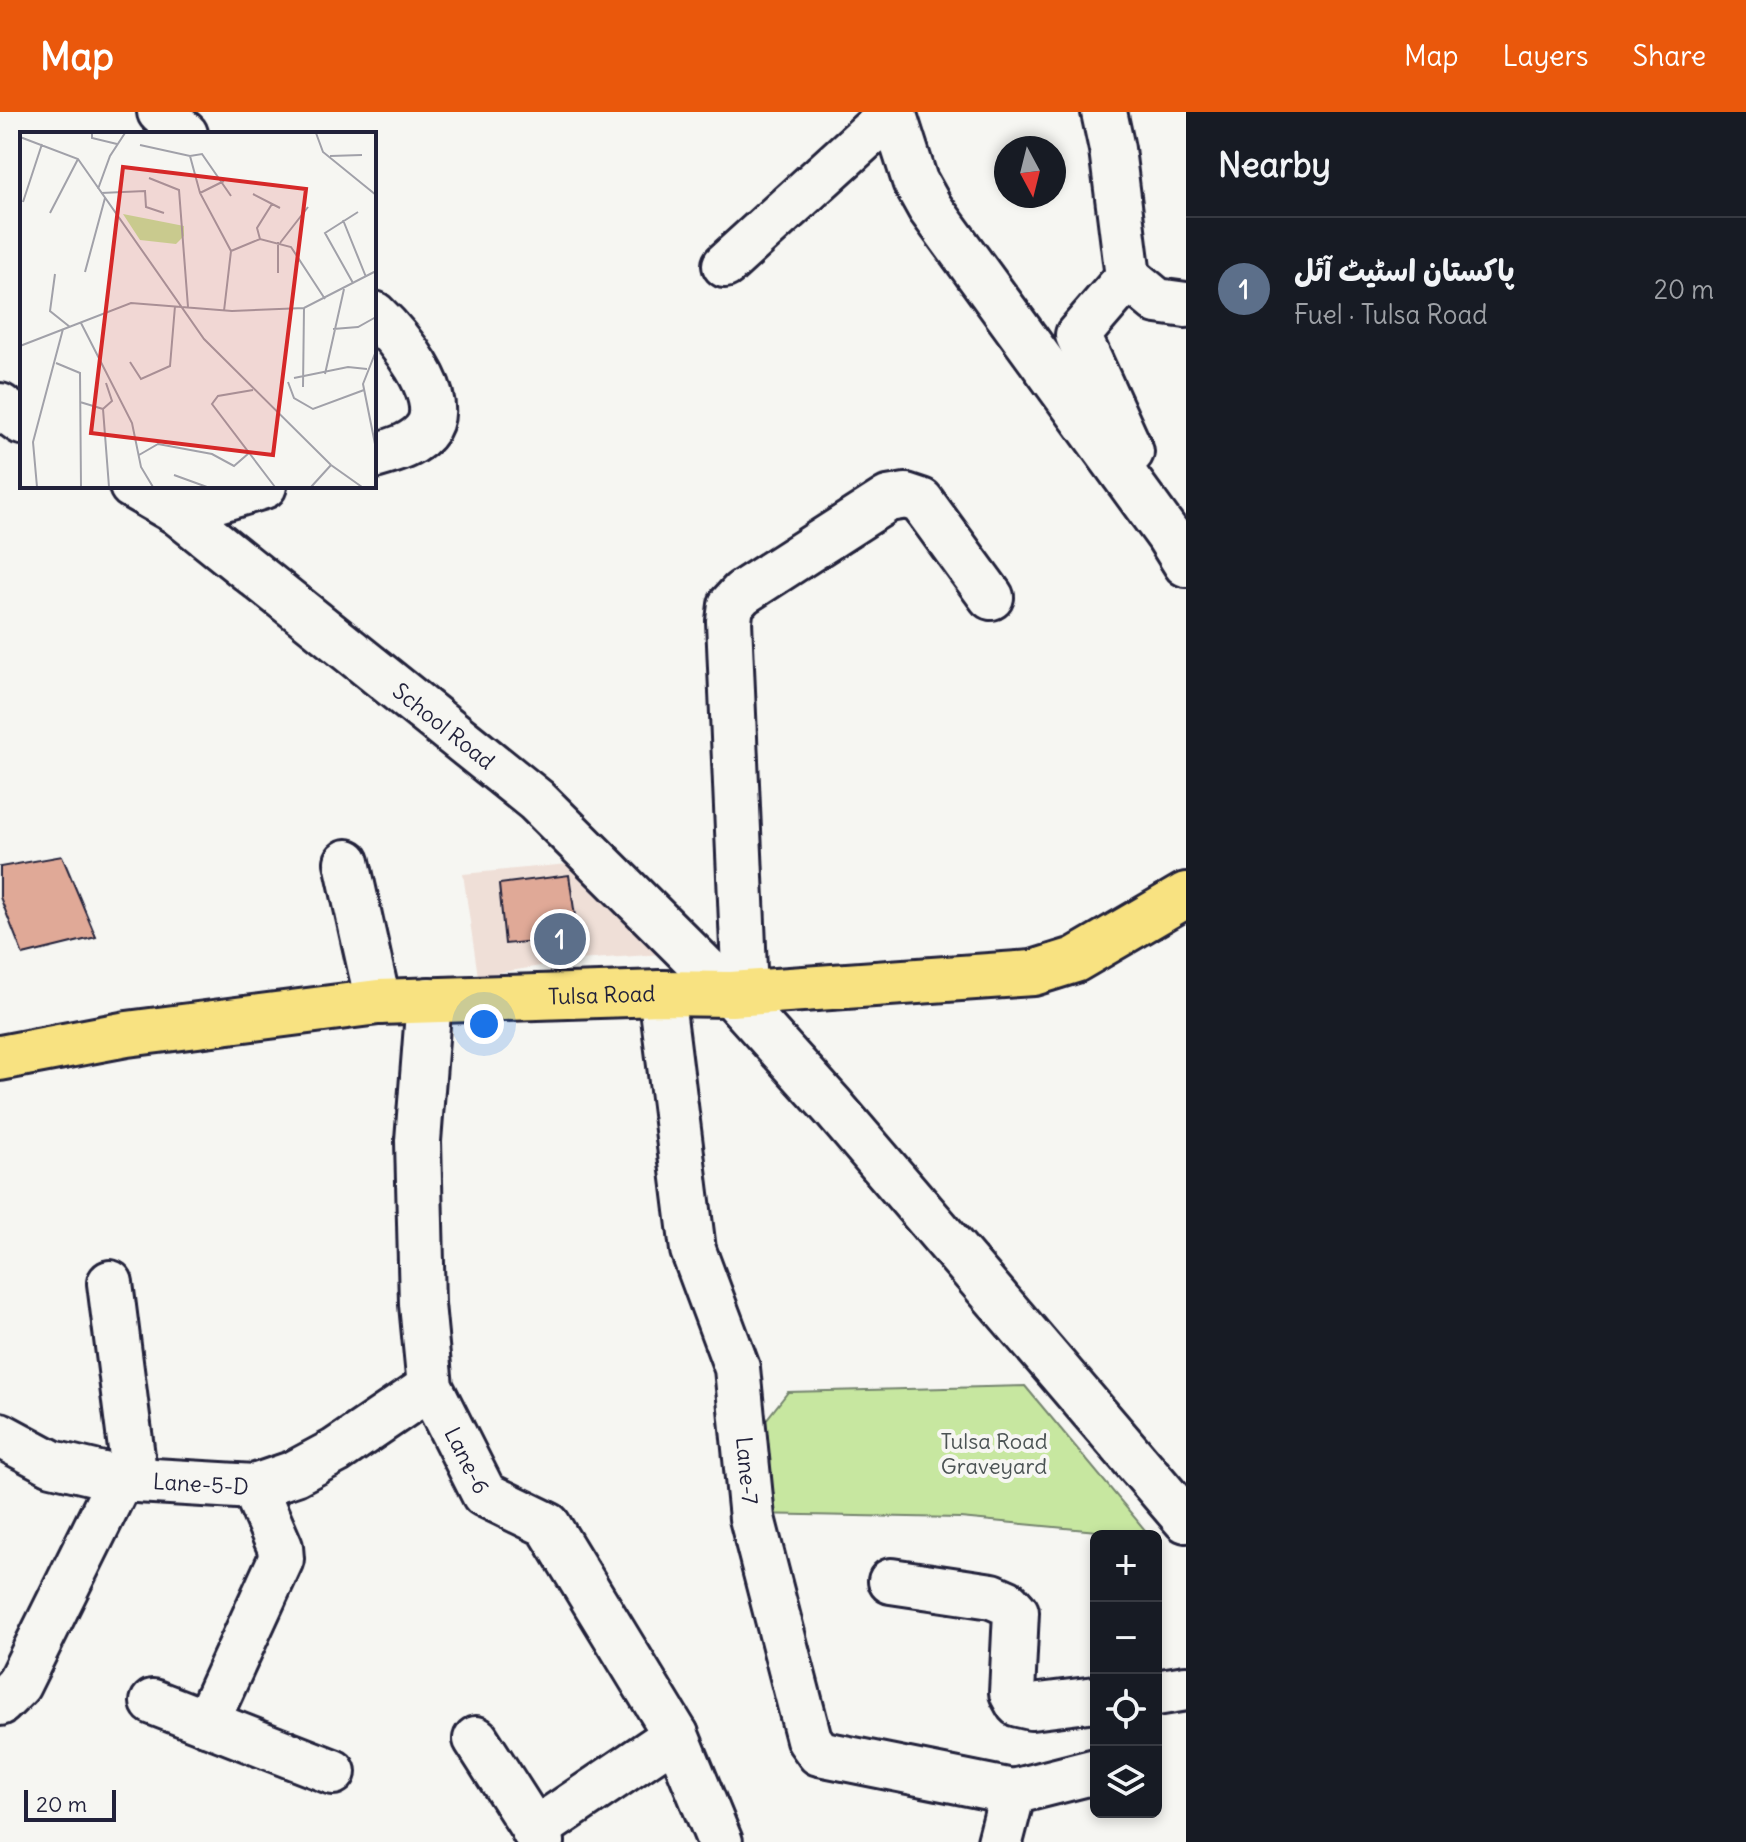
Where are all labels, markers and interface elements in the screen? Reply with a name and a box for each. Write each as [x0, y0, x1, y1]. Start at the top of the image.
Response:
text: Map [40, 33, 114, 80]
text: Map [1404, 38, 1459, 74]
text: Layers [1503, 38, 1589, 74]
text: Share [1633, 38, 1706, 74]
inset map [20, 132, 376, 488]
north arrow [994, 136, 1066, 208]
text: Nearby [1218, 143, 1331, 186]
text: پاکستان اسٹیٹ آئل [1294, 251, 1515, 289]
text: 1 [1239, 273, 1249, 306]
text: 20 m [1654, 273, 1714, 306]
text: Fuel · Tulsa Road [1294, 298, 1487, 331]
street label: School Road [387, 677, 500, 775]
pin: 1 [534, 909, 586, 969]
street label: Tulsa Road [548, 979, 656, 1011]
your location [464, 1004, 504, 1044]
street label: Lane-6 [438, 1422, 496, 1498]
park label: Tulsa Road Graveyard [940, 1427, 1048, 1480]
street label: Lane-7 [730, 1435, 765, 1506]
street label: Lane-5-D [152, 1467, 250, 1501]
map controls [1090, 1530, 1162, 1818]
button: + [1090, 1530, 1162, 1602]
button: − [1090, 1602, 1162, 1674]
button: locate [1090, 1674, 1162, 1746]
button: layers [1090, 1746, 1162, 1818]
scale bar [24, 1786, 116, 1822]
text: 20 m [36, 1790, 87, 1818]

